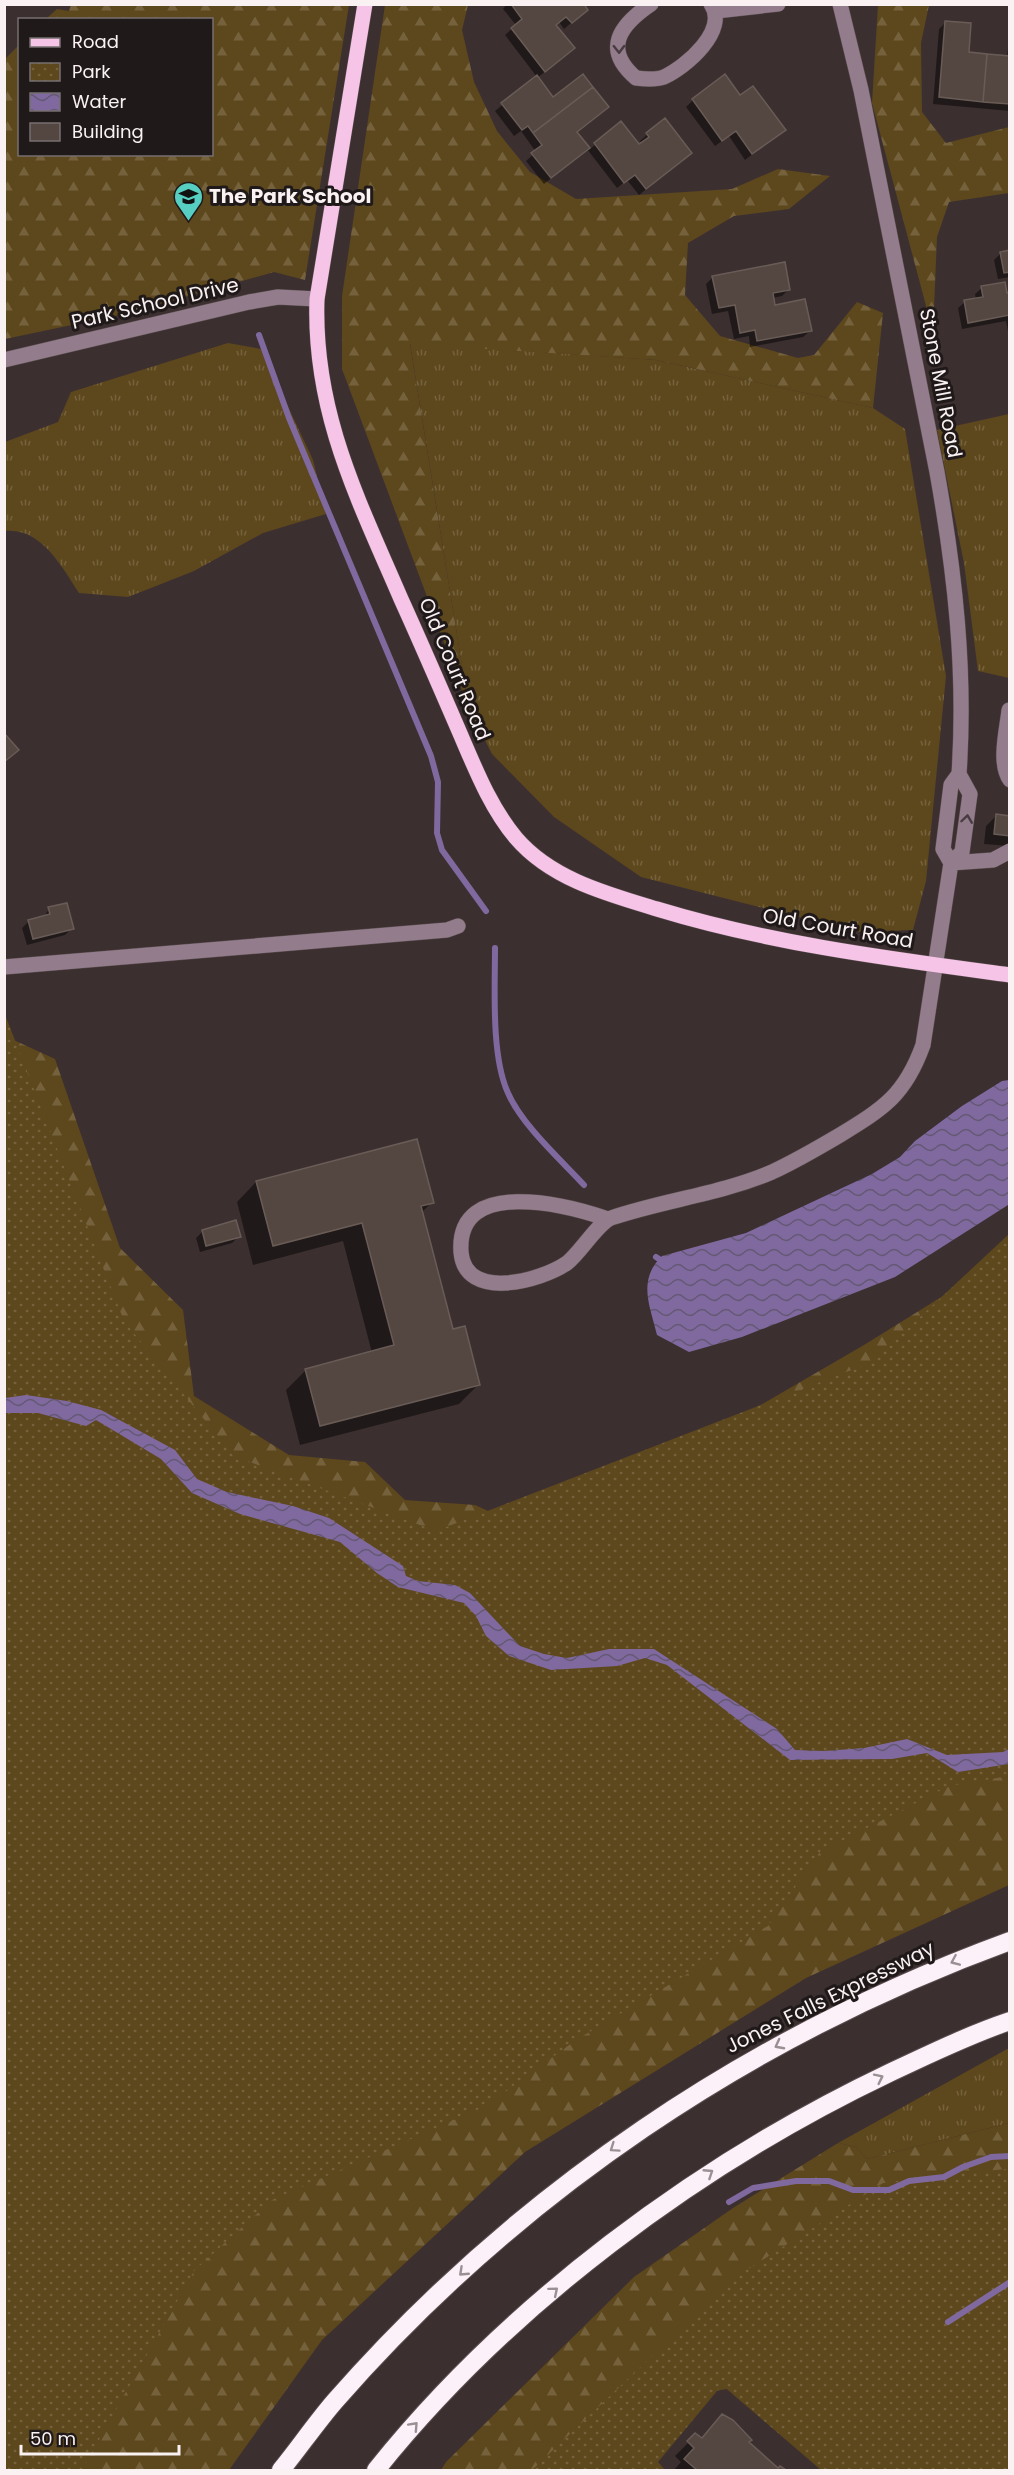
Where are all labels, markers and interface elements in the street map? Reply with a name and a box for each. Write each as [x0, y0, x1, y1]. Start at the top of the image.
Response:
legend [18, 18, 213, 156]
text: Road [72, 29, 119, 54]
one-way arrow [613, 45, 625, 54]
text: Park [72, 59, 111, 84]
text: Water [72, 89, 126, 114]
text: Building [72, 119, 144, 144]
school or university icon: The Park School [172, 180, 204, 222]
place label: The Park School [209, 182, 371, 210]
street label: Park School Drive [69, 270, 241, 336]
street label: Stone Mill Road [913, 306, 969, 460]
street label: Old Court Road [412, 593, 498, 745]
one-way arrow [960, 815, 972, 824]
street label: Old Court Road [760, 901, 916, 955]
street label: Jones Falls Expressway [721, 1934, 939, 2060]
one-way arrow [950, 1954, 961, 1966]
one-way arrow [774, 2038, 785, 2049]
one-way arrow [873, 2073, 884, 2085]
one-way arrow [609, 2141, 620, 2152]
one-way arrow [703, 2169, 713, 2181]
one-way arrow [459, 2264, 470, 2275]
one-way arrow [547, 2287, 558, 2298]
scale bar [21, 2418, 178, 2456]
one-way arrow [407, 2423, 418, 2433]
text: 50 m [30, 2426, 76, 2451]

